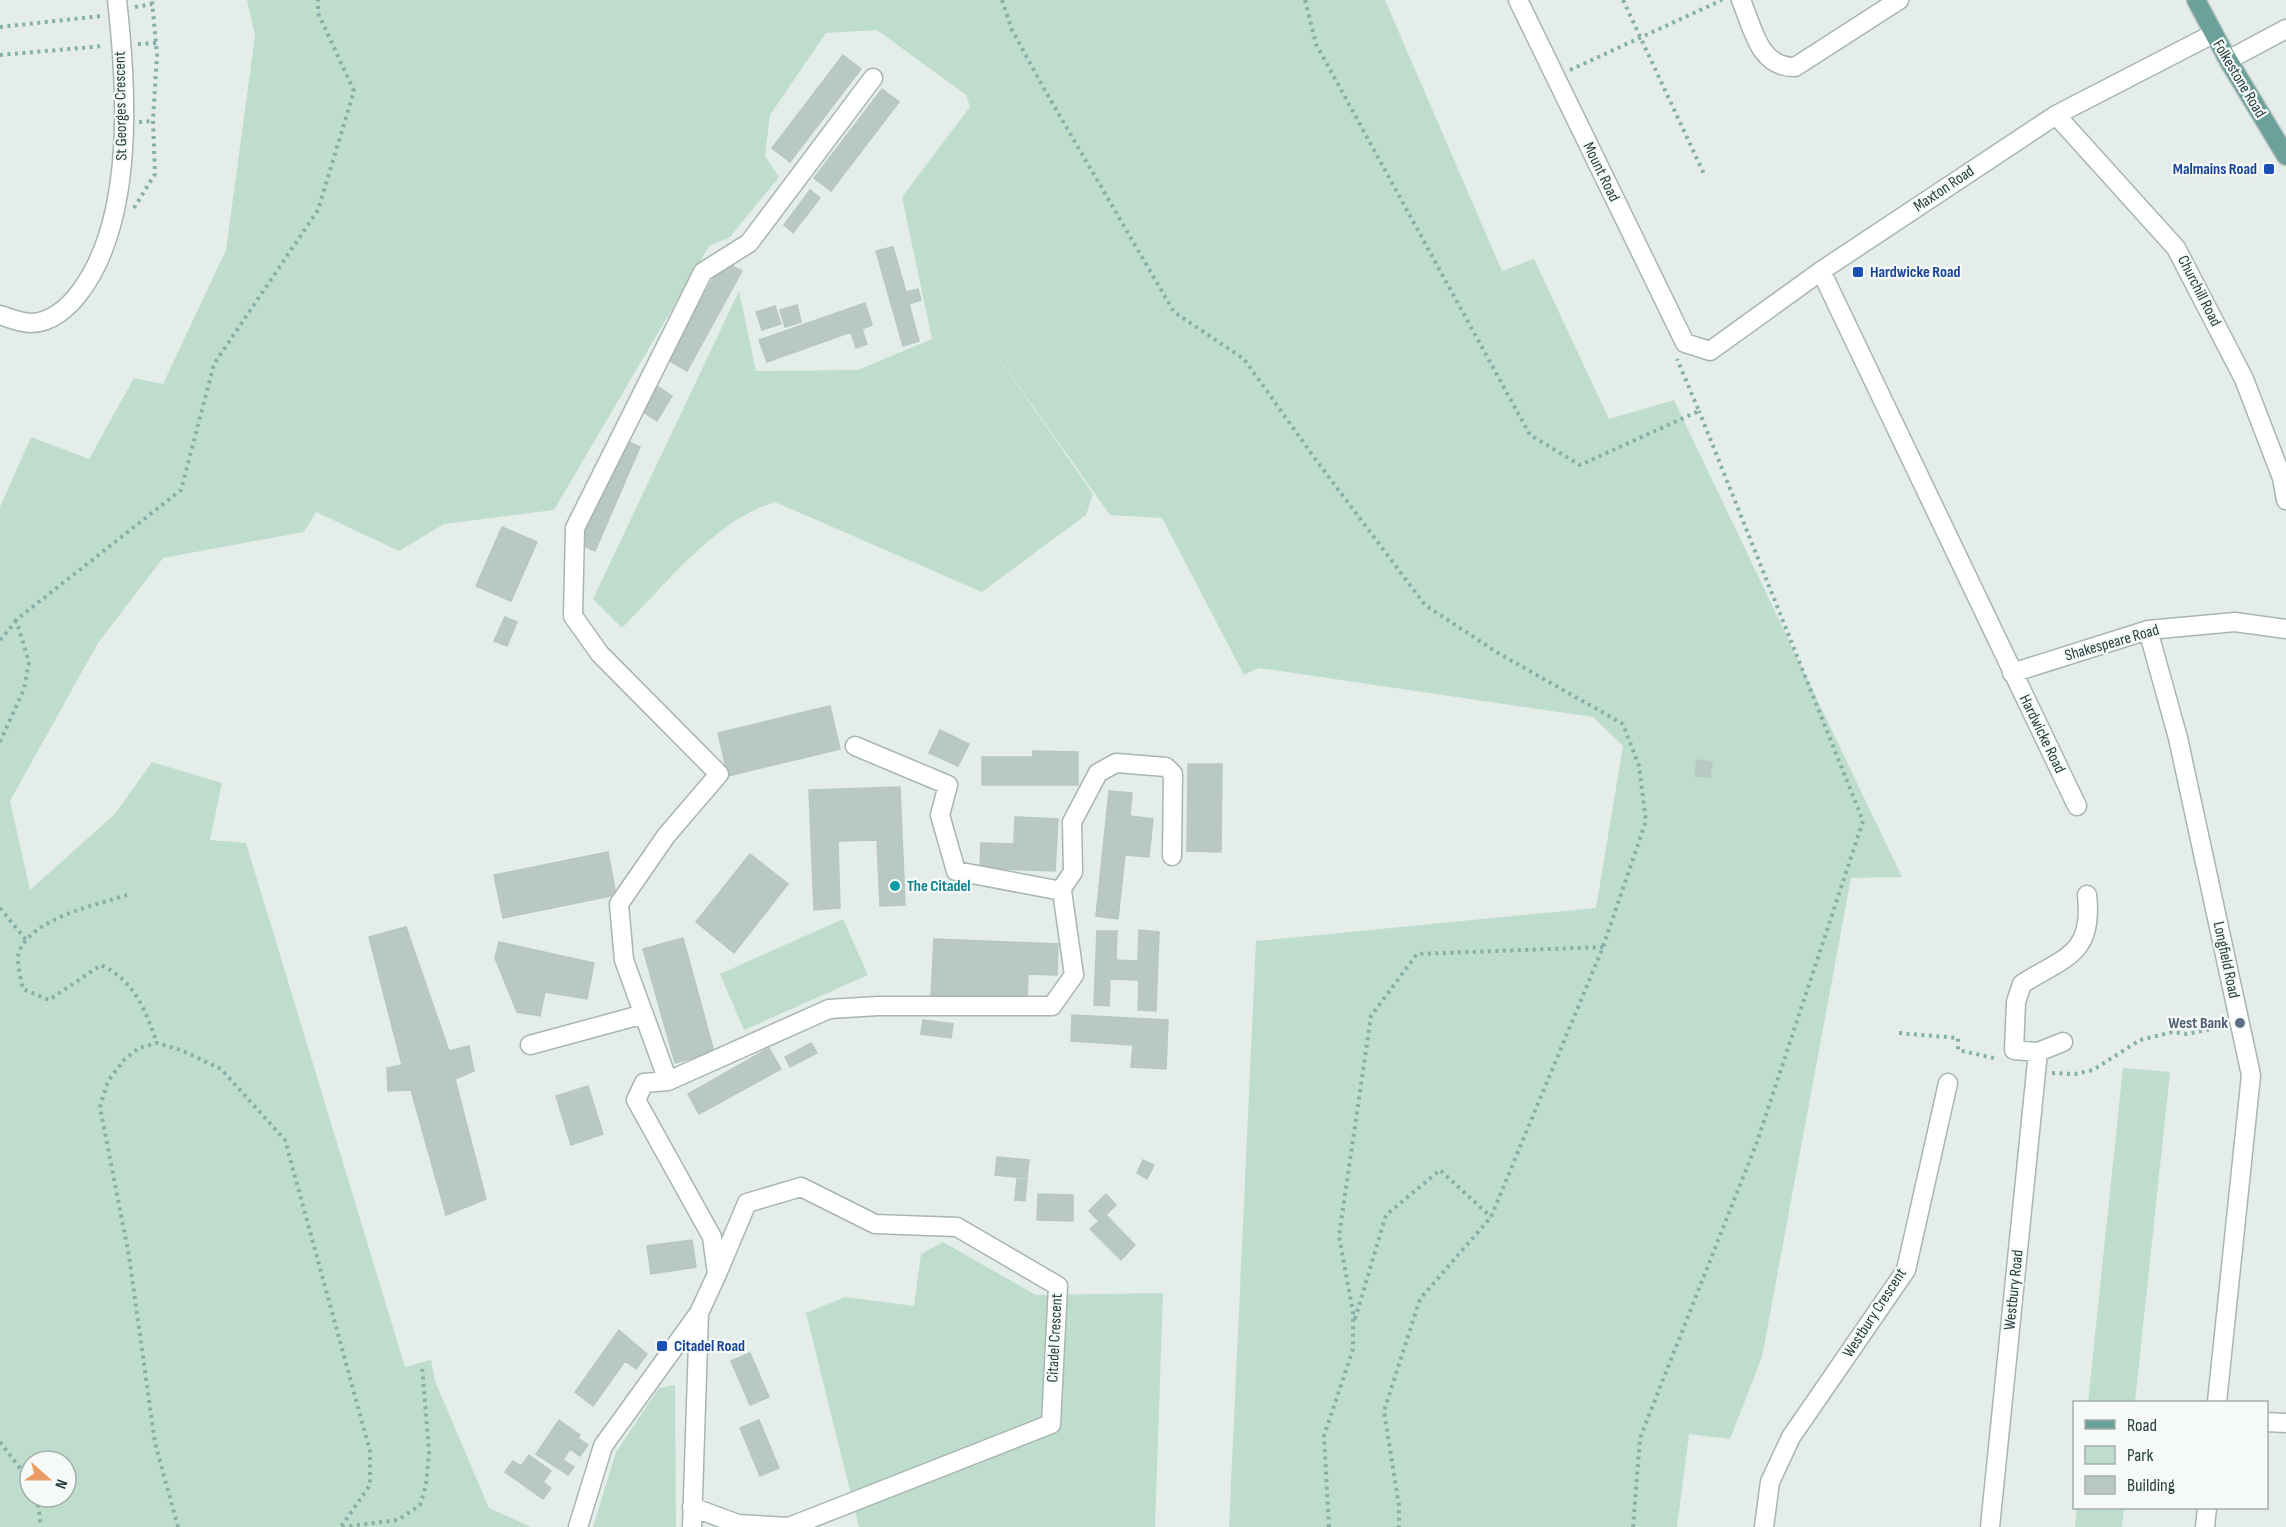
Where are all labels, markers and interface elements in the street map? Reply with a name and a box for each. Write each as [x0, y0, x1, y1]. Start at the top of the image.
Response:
street label: Folkestone Road [2208, 37, 2270, 121]
street label: St Georges Crescent [111, 51, 131, 161]
street label: Mount Road [1578, 139, 1624, 205]
place label: Malmains Road [2173, 160, 2257, 179]
street label: Maxton Road [1910, 162, 1978, 216]
marker: Malmains Road [2262, 162, 2276, 176]
street label: Churchill Road [2173, 252, 2225, 330]
place label: Hardwicke Road [1870, 263, 1960, 282]
marker: Hardwicke Road [1851, 265, 1865, 279]
street label: Shakespeare Road [2063, 620, 2161, 666]
street label: Hardwicke Road [2015, 692, 2069, 776]
place label: The Citadel [907, 877, 971, 896]
marker: The Citadel [888, 879, 902, 893]
street label: Longfield Road [2209, 920, 2243, 1000]
place label: West Bank [2168, 1014, 2228, 1033]
marker: West Bank [2233, 1016, 2247, 1030]
street label: Westbury Road [2000, 1249, 2028, 1331]
street label: Westbury Crescent [1839, 1265, 1911, 1361]
street label: Citadel Crescent [1043, 1293, 1067, 1383]
place label: Citadel Road [674, 1337, 745, 1356]
marker: Citadel Road [655, 1339, 669, 1353]
legend [2073, 1401, 2268, 1509]
text: Road [2127, 1415, 2157, 1436]
text: Park [2127, 1445, 2153, 1466]
north arrow [18, 1449, 78, 1509]
text: Building [2127, 1475, 2175, 1496]
text: N [50, 1476, 71, 1491]

